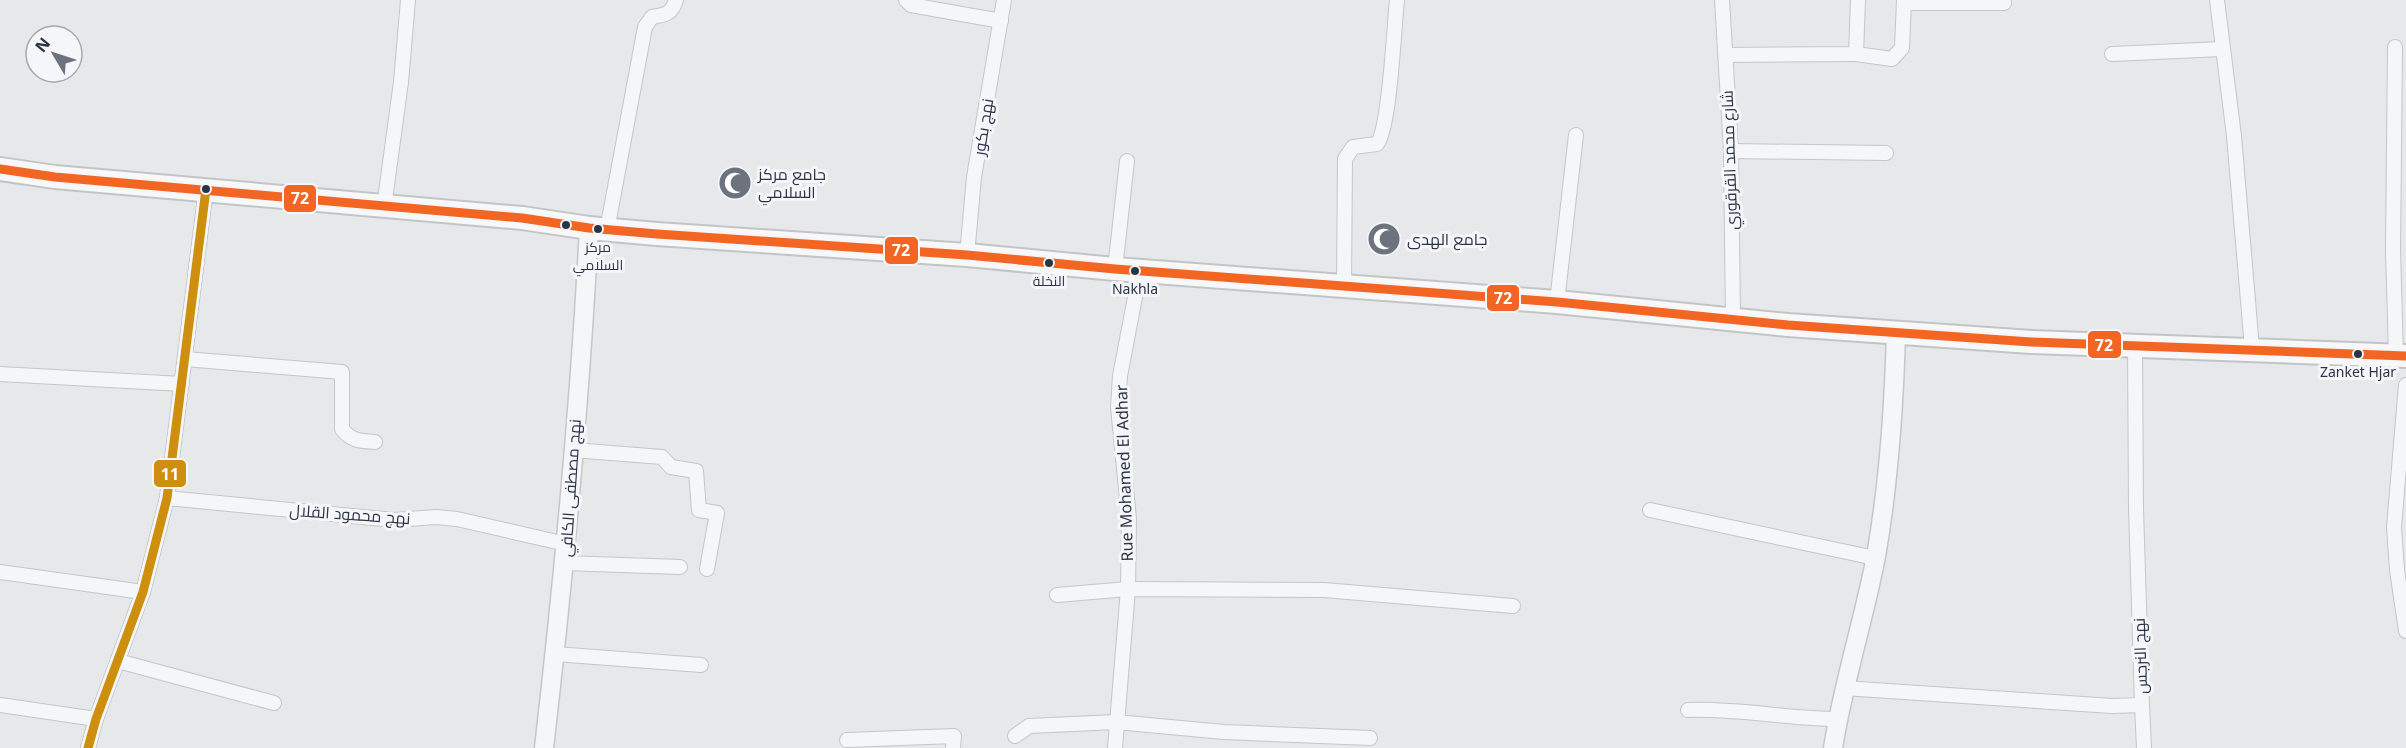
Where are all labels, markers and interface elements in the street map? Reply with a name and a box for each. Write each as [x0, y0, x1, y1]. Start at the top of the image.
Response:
north arrow [24, 24, 84, 84]
text: N [30, 33, 55, 57]
street label: شارع محمد القرقوري [1716, 90, 1745, 230]
street label: نهج بكور [967, 97, 999, 158]
place label: جامع مركز السلامي [757, 163, 826, 206]
mosque icon: جامع مركز السلامي [717, 165, 753, 201]
unlabelled marker [200, 183, 212, 195]
line badge: 72 [283, 184, 317, 213]
text: 72 [291, 187, 309, 209]
unlabelled marker [560, 219, 572, 231]
mosque icon: جامع الهدى [1366, 221, 1402, 257]
marker: مركز السلامي [592, 223, 604, 235]
place label: جامع الهدى [1407, 228, 1487, 251]
line badge: 72 [884, 236, 919, 265]
place label: مركز السلامي [573, 237, 623, 277]
text: 72 [892, 239, 910, 261]
marker: النخلة [1043, 257, 1055, 269]
marker: Nakhla [1129, 265, 1141, 277]
place label: النخلة [1033, 271, 1065, 290]
place label: Nakhla [1112, 279, 1158, 298]
line badge: 72 [1486, 284, 1520, 312]
text: 72 [1494, 287, 1512, 309]
line badge: 72 [2087, 330, 2122, 359]
text: 72 [2095, 334, 2113, 356]
marker: Zanket Hjar [2352, 348, 2364, 360]
place label: Zanket Hjar [2320, 362, 2396, 381]
street label: Rue Mohamed El Adhar [1110, 384, 1138, 562]
street label: نهج مصطفى الكافي [554, 418, 589, 558]
line badge: 11 [153, 459, 187, 488]
text: 11 [161, 463, 179, 485]
street label: نهج محمود القلال [289, 499, 411, 530]
street label: نهج النرجس [2128, 618, 2153, 694]

